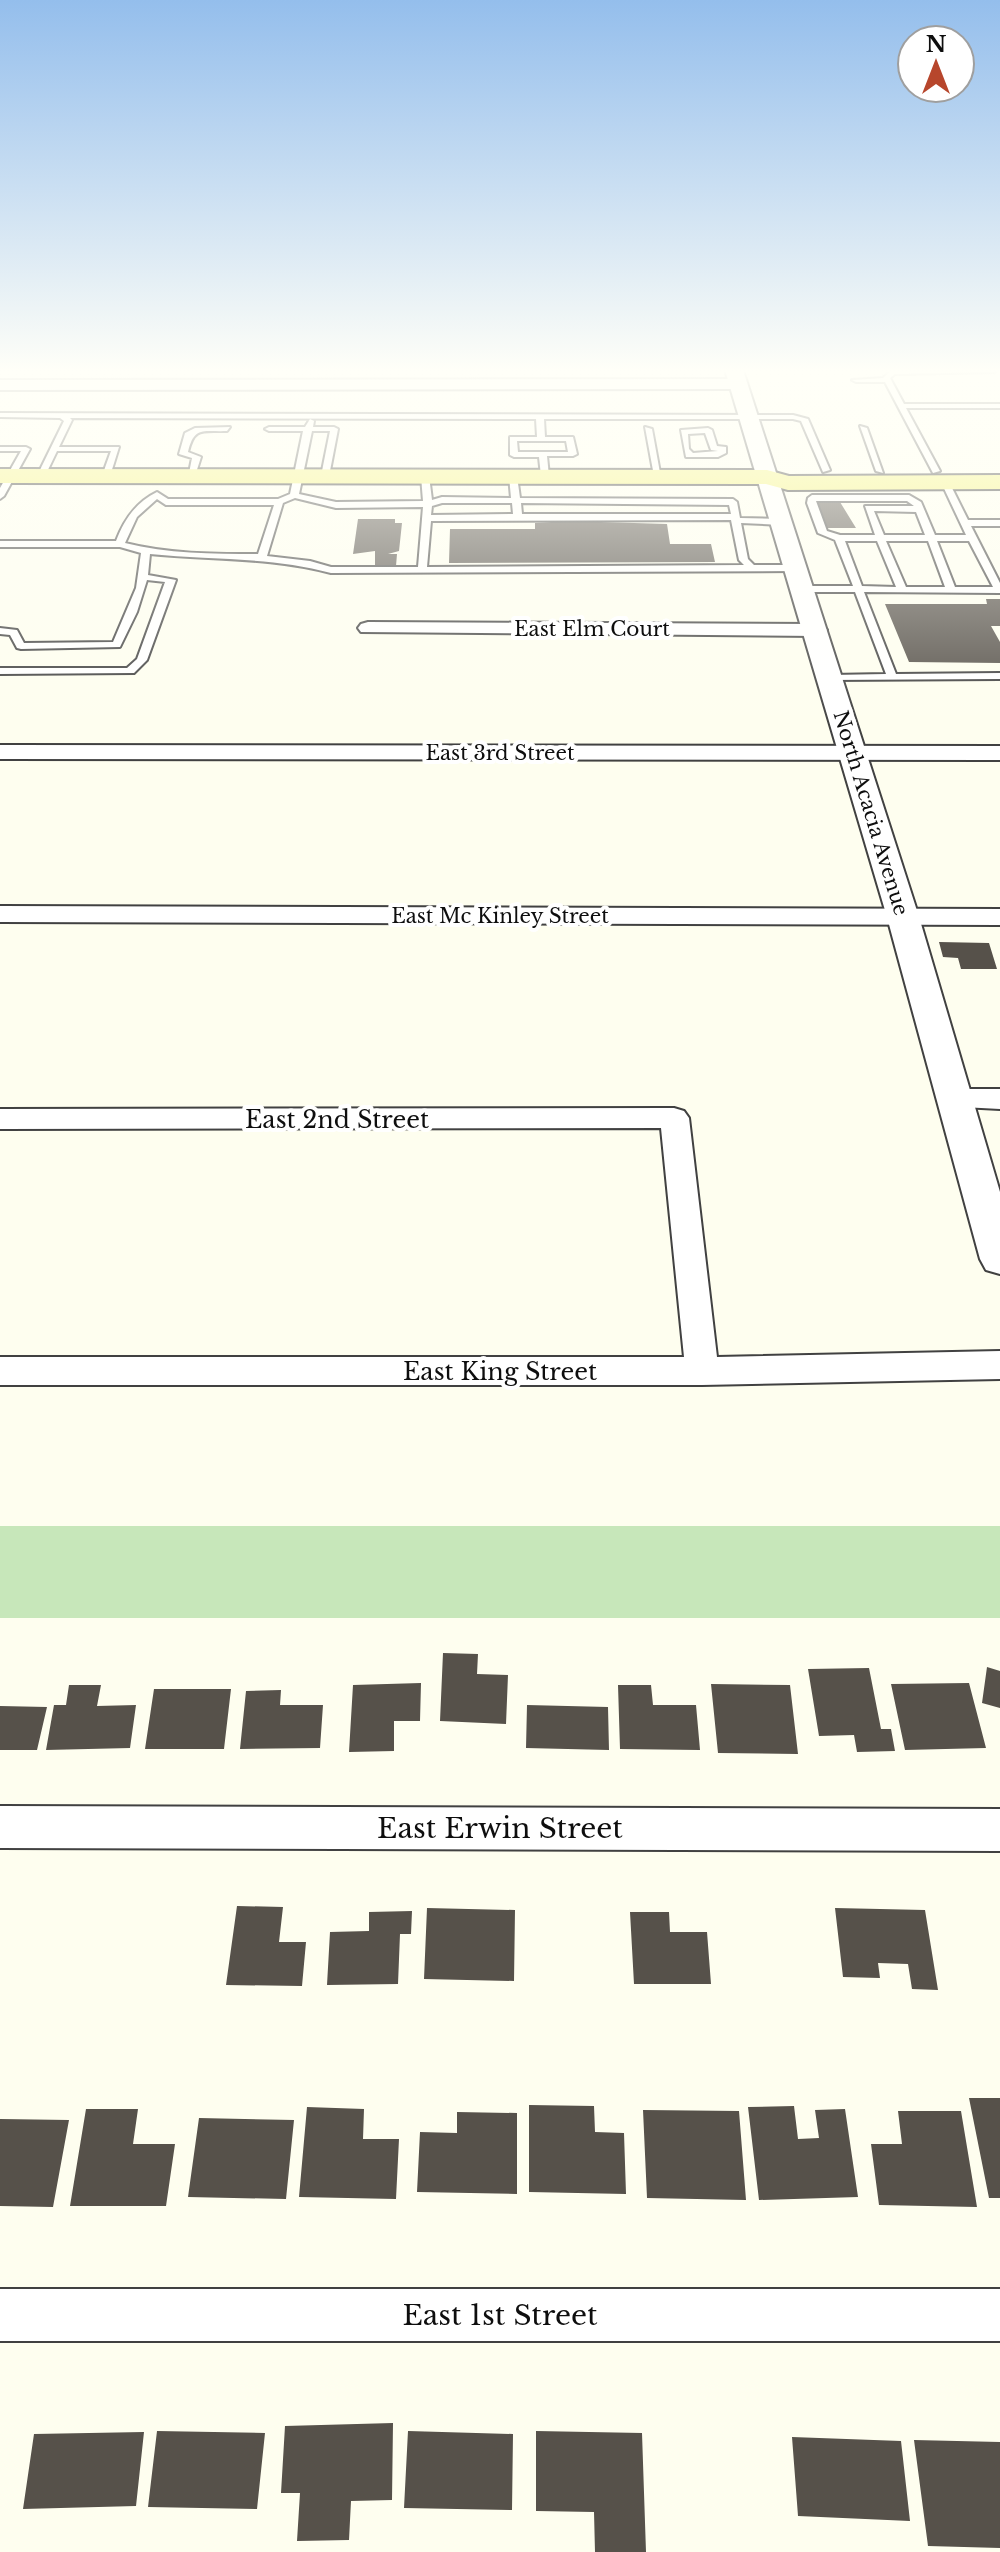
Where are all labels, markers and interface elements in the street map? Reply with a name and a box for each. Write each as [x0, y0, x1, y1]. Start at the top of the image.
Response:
north arrow [896, 24, 976, 104]
text: N [926, 31, 947, 58]
street label: East Elm Court [514, 617, 670, 641]
street label: North Acacia Avenue [828, 708, 914, 918]
street label: East 3rd Street [425, 741, 575, 765]
street label: East Mc Kinley Street [391, 904, 609, 928]
street label: East 2nd Street [245, 1105, 429, 1134]
street label: East King Street [403, 1357, 597, 1386]
street label: East Erwin Street [377, 1811, 623, 1846]
street label: East 1st Street [402, 2298, 598, 2333]

